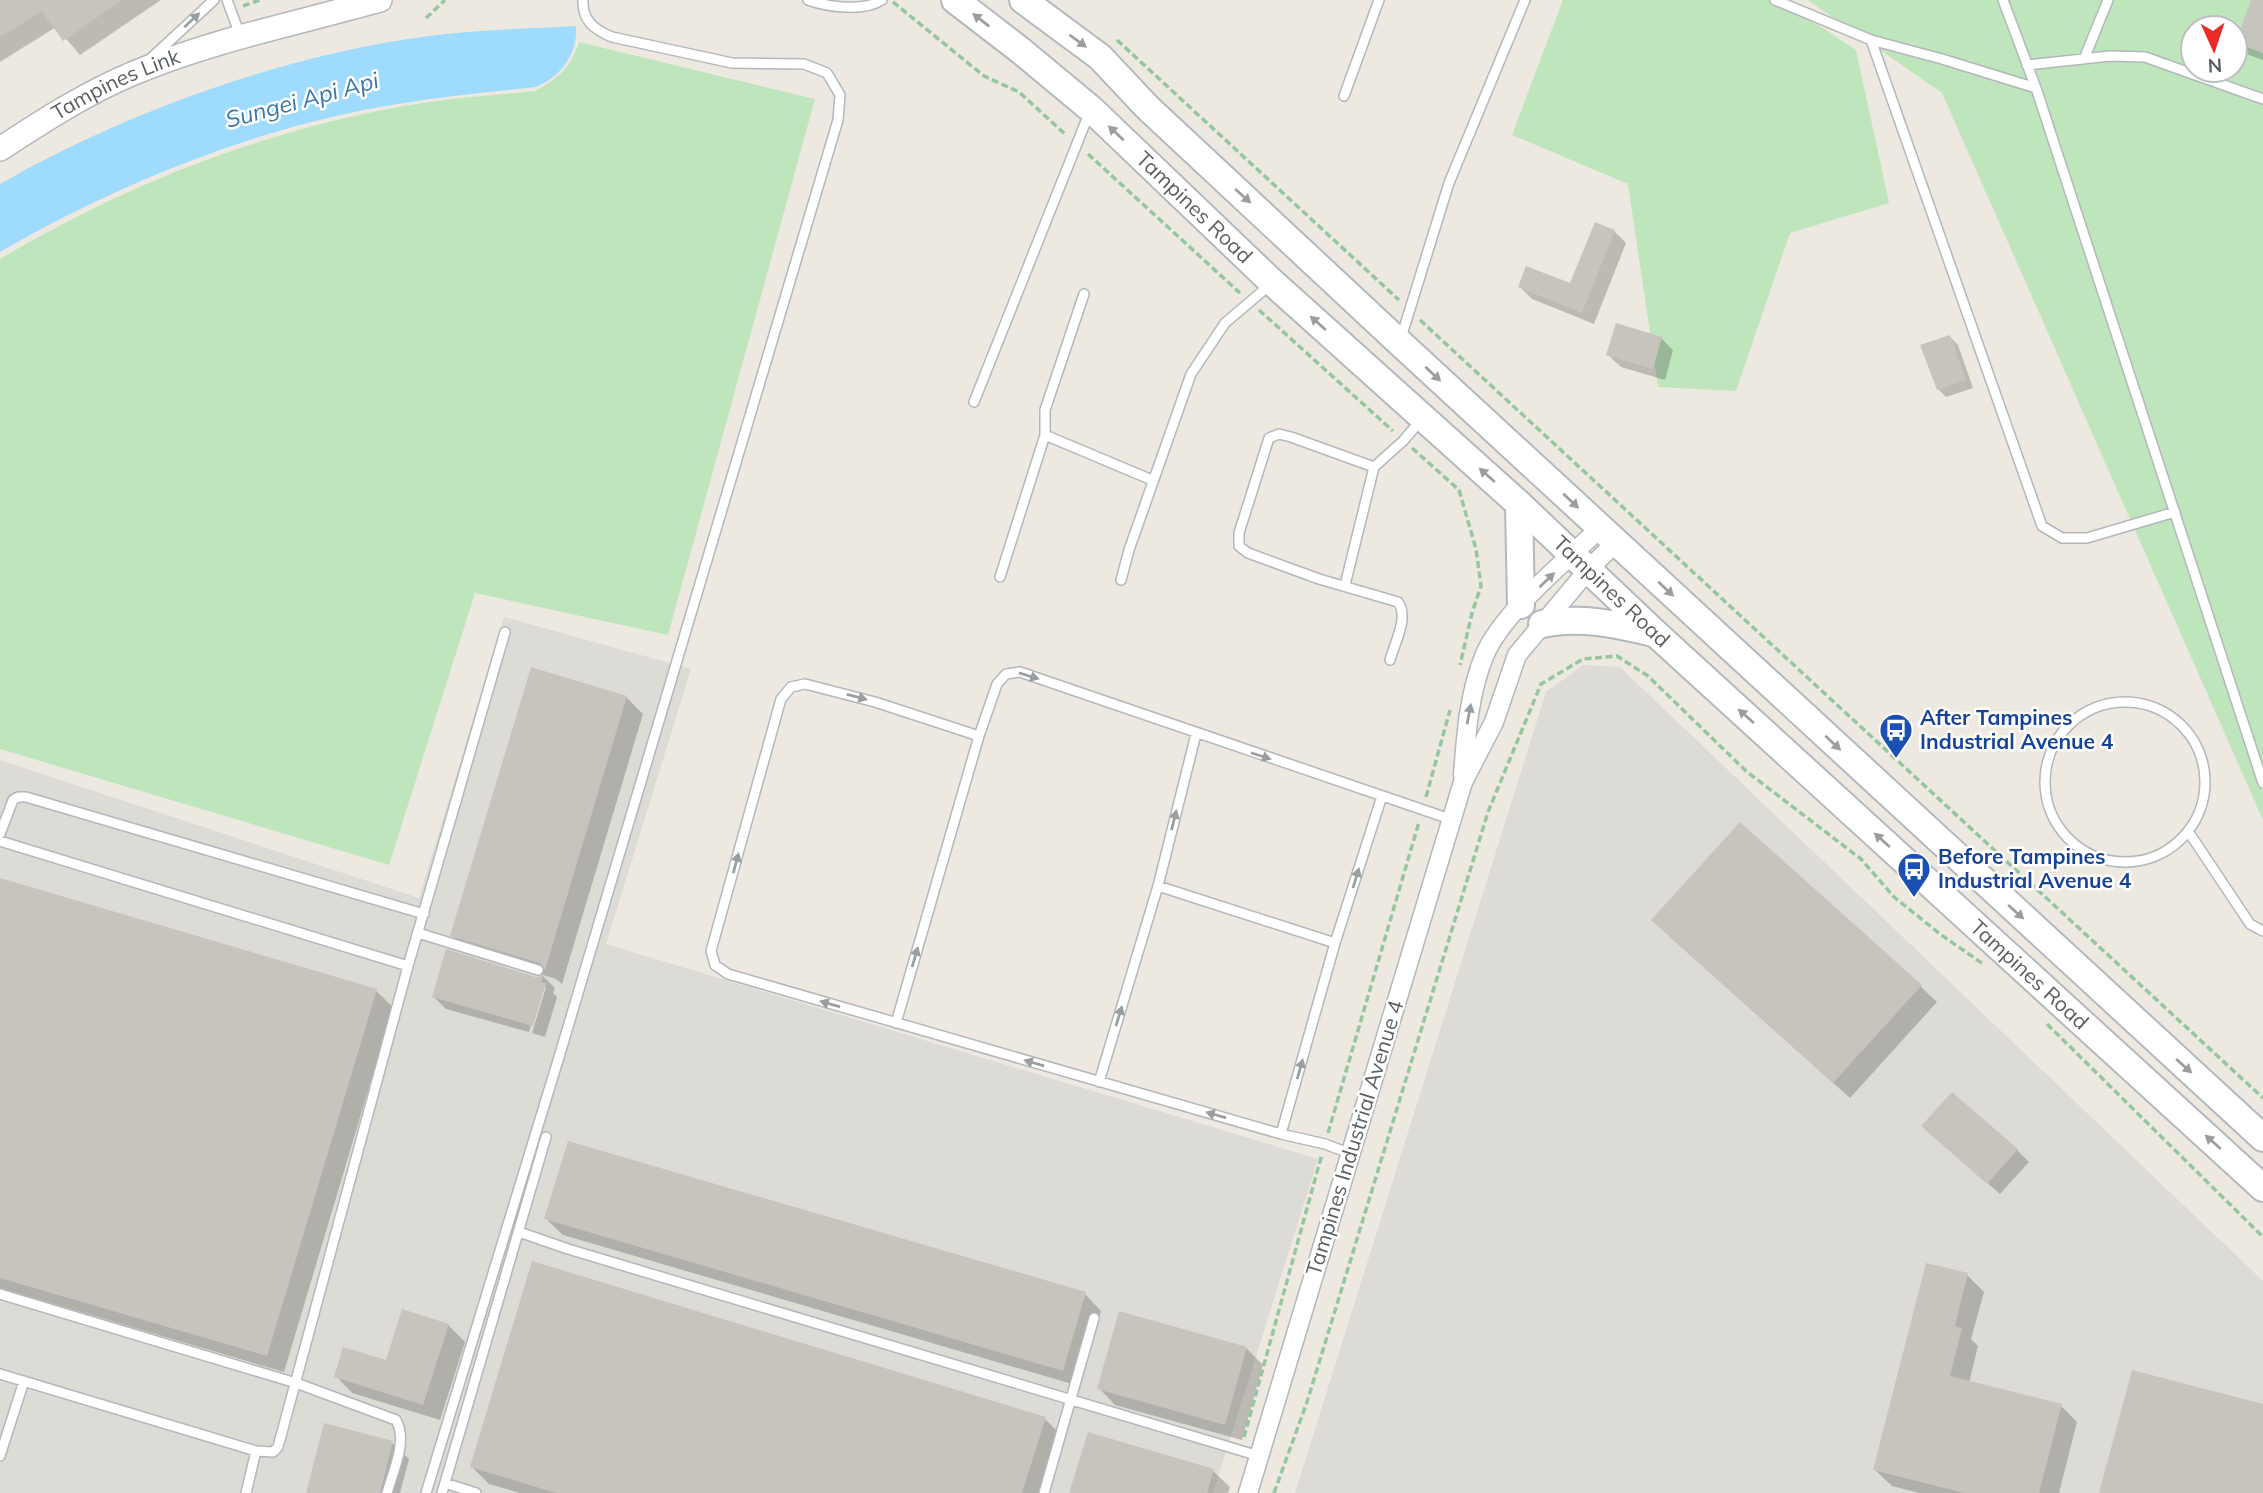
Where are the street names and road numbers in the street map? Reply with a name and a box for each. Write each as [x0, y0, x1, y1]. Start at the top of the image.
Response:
street label: Tampines Link [46, 43, 183, 125]
street label: Tampines Road [1131, 145, 1258, 268]
street label: Tampines Road [1548, 529, 1676, 652]
street label: Tampines Road [1965, 913, 2094, 1034]
street label: Tampines Industrial Avenue 4 [1300, 997, 1408, 1278]

